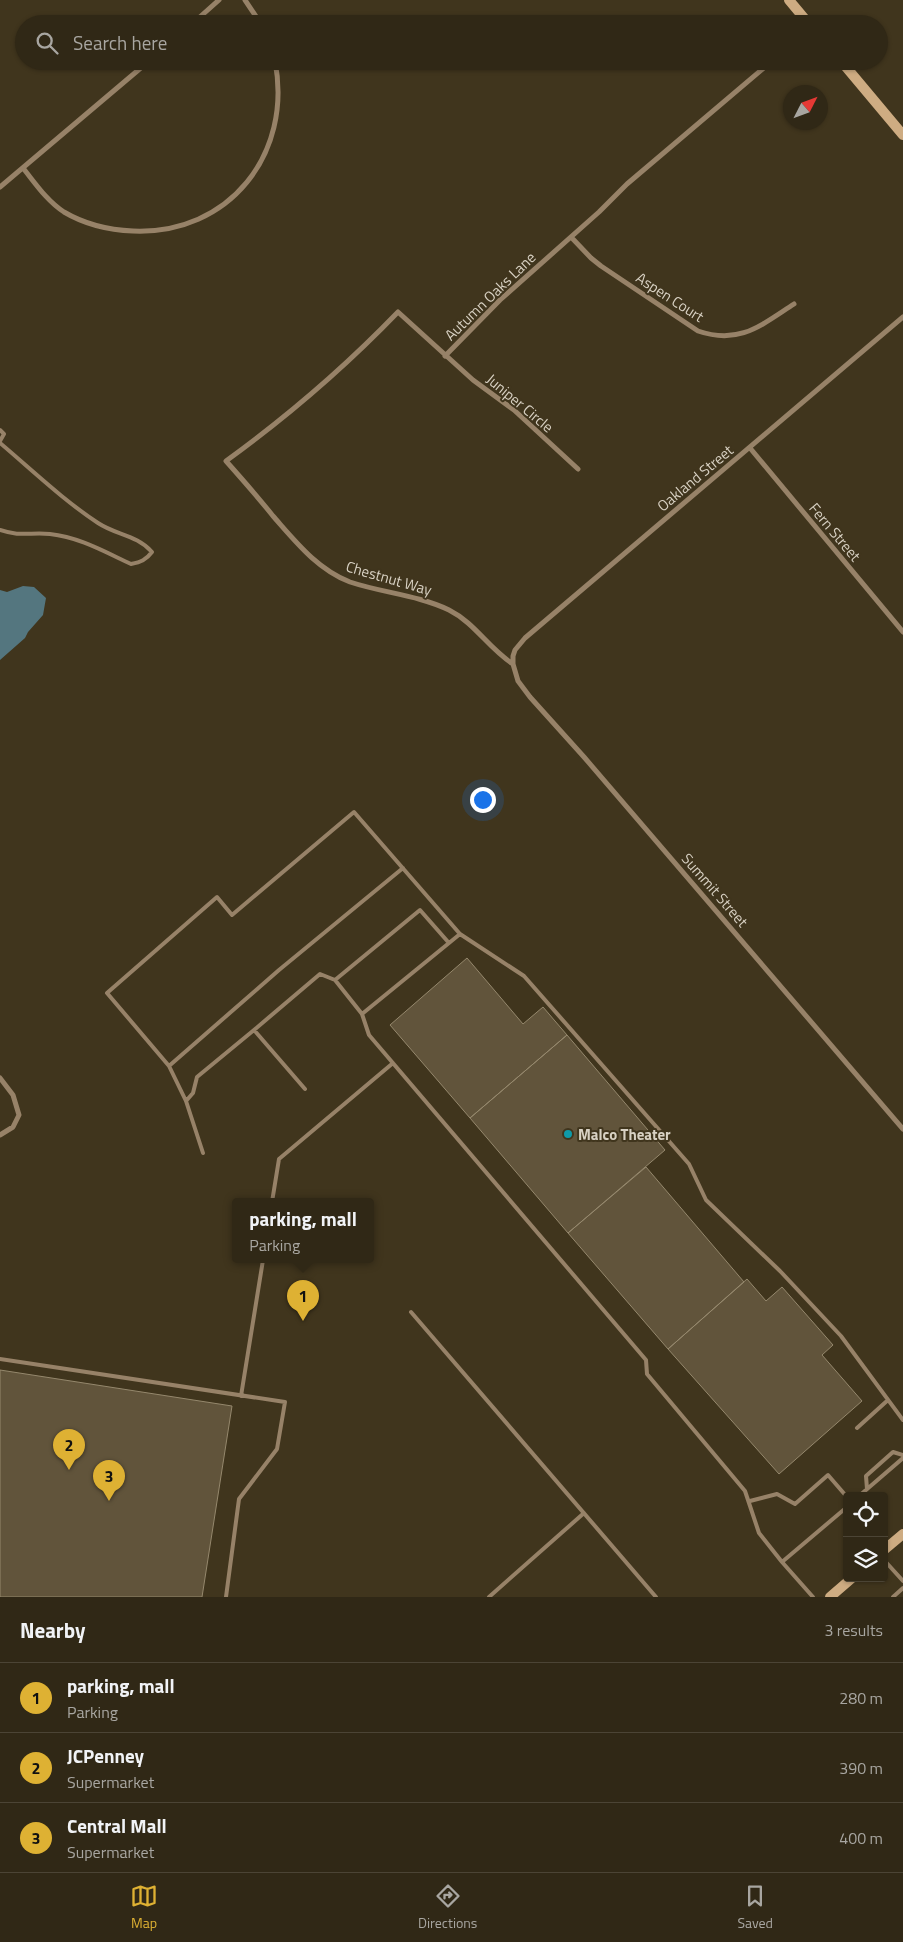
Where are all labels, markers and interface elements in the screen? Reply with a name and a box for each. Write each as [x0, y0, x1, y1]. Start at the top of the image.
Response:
search box [15, 15, 888, 70]
text: Search here [73, 28, 167, 57]
icon: search [33, 29, 61, 57]
north arrow [783, 85, 828, 130]
street label: Autumn Oaks Lane [439, 246, 541, 346]
street label: Aspen Court [631, 266, 709, 328]
street label: Juniper Circle [481, 368, 559, 438]
street label: Oakland Street [652, 439, 739, 517]
street label: Fern Street [804, 498, 867, 567]
street label: Chestnut Way [343, 555, 435, 601]
your location [470, 787, 496, 813]
street label: Summit Street [676, 848, 754, 933]
place label: Malco Theater [578, 1123, 671, 1146]
marker: Malco Theater [562, 1128, 574, 1140]
popup [232, 1198, 374, 1263]
text: parking, mall [249, 1204, 357, 1233]
text: Parking [249, 1233, 300, 1257]
pin: 1 [287, 1280, 319, 1321]
pin: 2 [53, 1429, 85, 1470]
pin: 3 [93, 1460, 125, 1501]
map controls [843, 1492, 888, 1582]
button: locate [843, 1492, 888, 1537]
button: layers [843, 1537, 888, 1582]
text: Nearby [20, 1614, 85, 1646]
text: 3 results [824, 1618, 883, 1642]
text: parking, mall [67, 1671, 175, 1700]
text: 1 [32, 1686, 40, 1710]
text: 280 m [839, 1686, 883, 1710]
text: Parking [67, 1700, 118, 1724]
text: JCPenney [67, 1741, 144, 1770]
text: 2 [32, 1756, 40, 1780]
text: 390 m [839, 1756, 883, 1780]
text: Supermarket [67, 1770, 154, 1794]
text: Central Mall [67, 1811, 167, 1840]
text: 3 [32, 1826, 40, 1850]
text: 400 m [839, 1826, 883, 1850]
text: Supermarket [67, 1840, 154, 1864]
tab: Map [130, 1882, 158, 1933]
tab: Directions [418, 1882, 477, 1933]
tab: Saved [737, 1882, 773, 1933]

